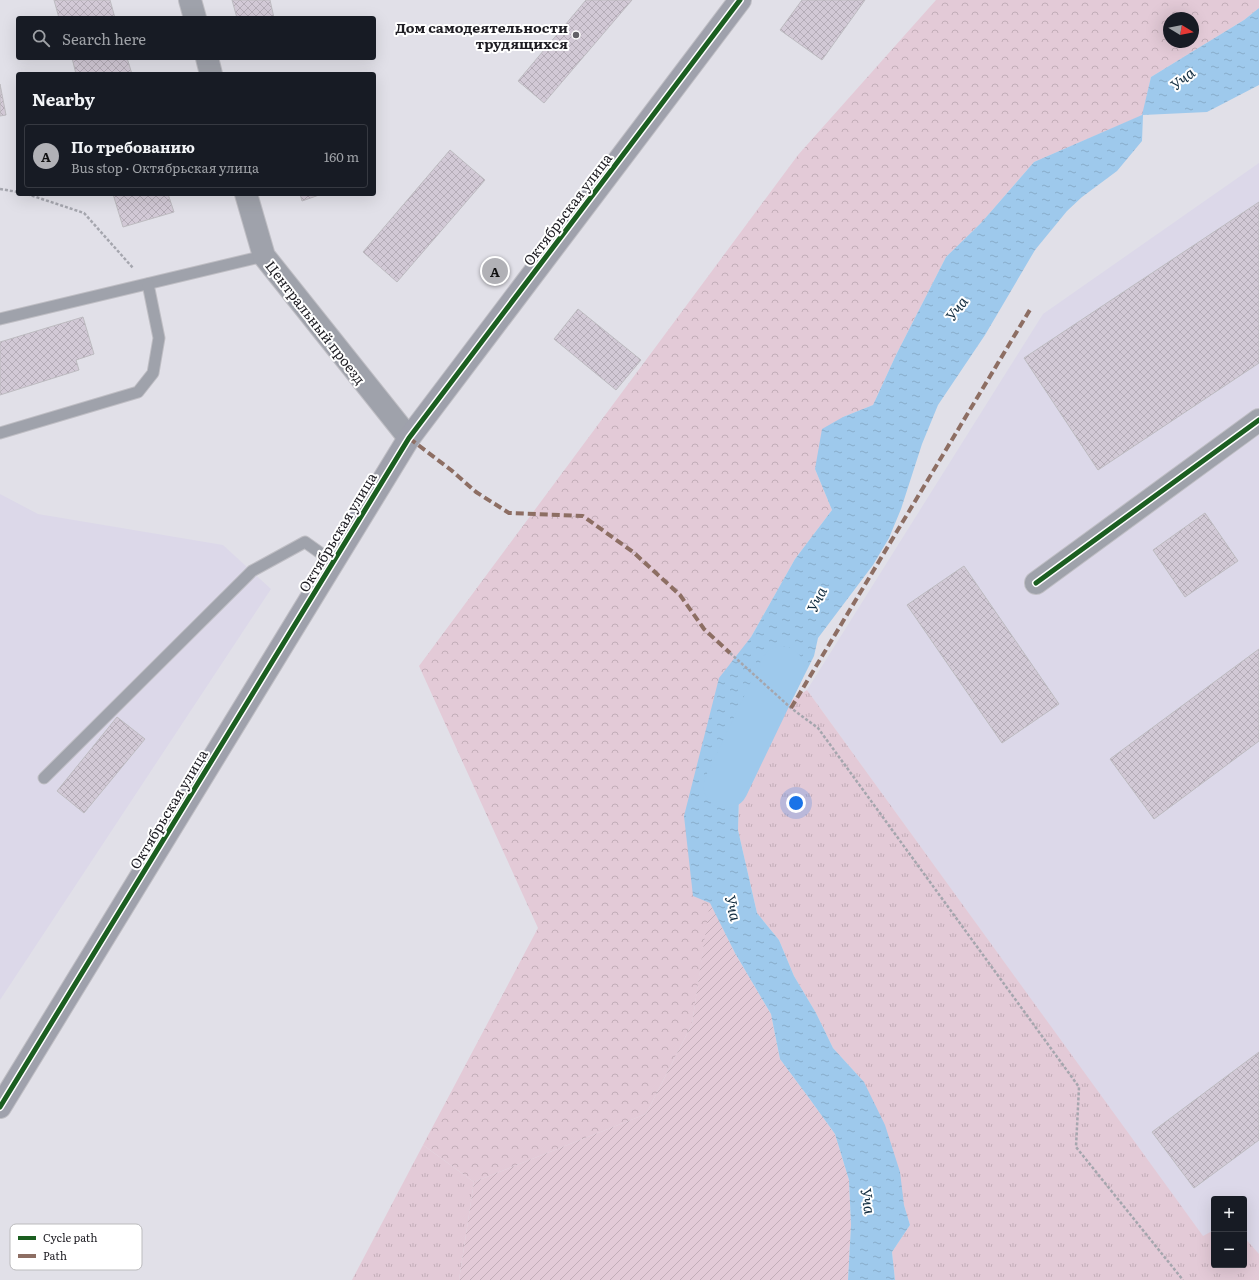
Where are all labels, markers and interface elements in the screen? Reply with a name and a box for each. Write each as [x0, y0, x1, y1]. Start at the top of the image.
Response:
north arrow [1163, 12, 1199, 48]
search box [16, 16, 376, 60]
place label: Дом самодеятельности трудящихся [395, 17, 568, 53]
icon: search [30, 27, 52, 49]
text: Search here [62, 27, 146, 50]
marker: Дом самодеятельности трудящихся [571, 30, 581, 40]
water label: Уча [1165, 61, 1200, 95]
text: Nearby [32, 86, 95, 111]
text: По требованию [71, 135, 195, 158]
text: A [41, 147, 51, 166]
text: 160 m [324, 147, 359, 166]
street label: Октябрьская улица [518, 148, 616, 269]
text: Bus stop · Октябрьская улица [71, 158, 259, 177]
street label: Центральный проезд [261, 256, 371, 388]
pin: A [482, 256, 508, 286]
water label: Уча [939, 290, 973, 325]
street label: Октябрьская улица [293, 468, 381, 596]
water label: Уча [800, 582, 832, 616]
street label: Октябрьская улица [124, 745, 212, 873]
your location [786, 793, 806, 813]
water label: Уча [720, 893, 748, 924]
water label: Уча [855, 1186, 883, 1216]
map controls [1211, 1196, 1247, 1268]
button: + [1211, 1196, 1247, 1232]
legend [10, 1224, 142, 1270]
text: Cycle path [43, 1229, 98, 1245]
button: − [1211, 1232, 1247, 1268]
text: Path [43, 1247, 67, 1263]

